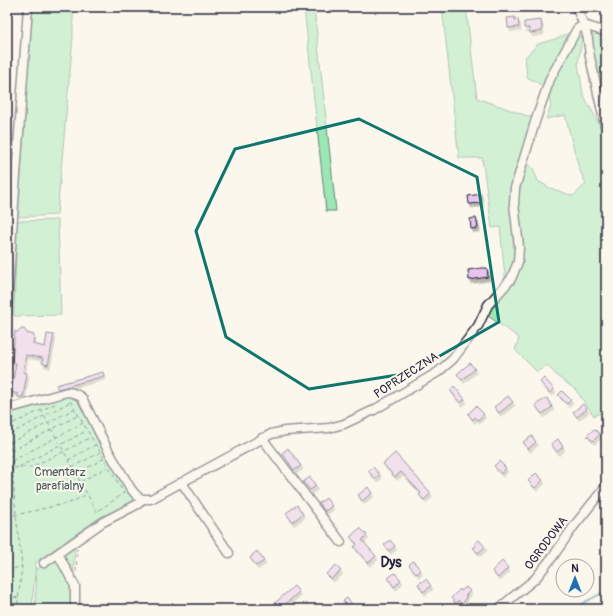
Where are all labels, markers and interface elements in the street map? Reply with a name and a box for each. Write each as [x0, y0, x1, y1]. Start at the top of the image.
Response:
street label: POPRZECZNA [371, 349, 441, 402]
park label: Cmentarz parafialny [34, 465, 86, 494]
street label: OGRODOWA [522, 514, 571, 573]
district label: Dys [380, 554, 402, 571]
north arrow [555, 558, 595, 598]
text: N [571, 562, 579, 575]

